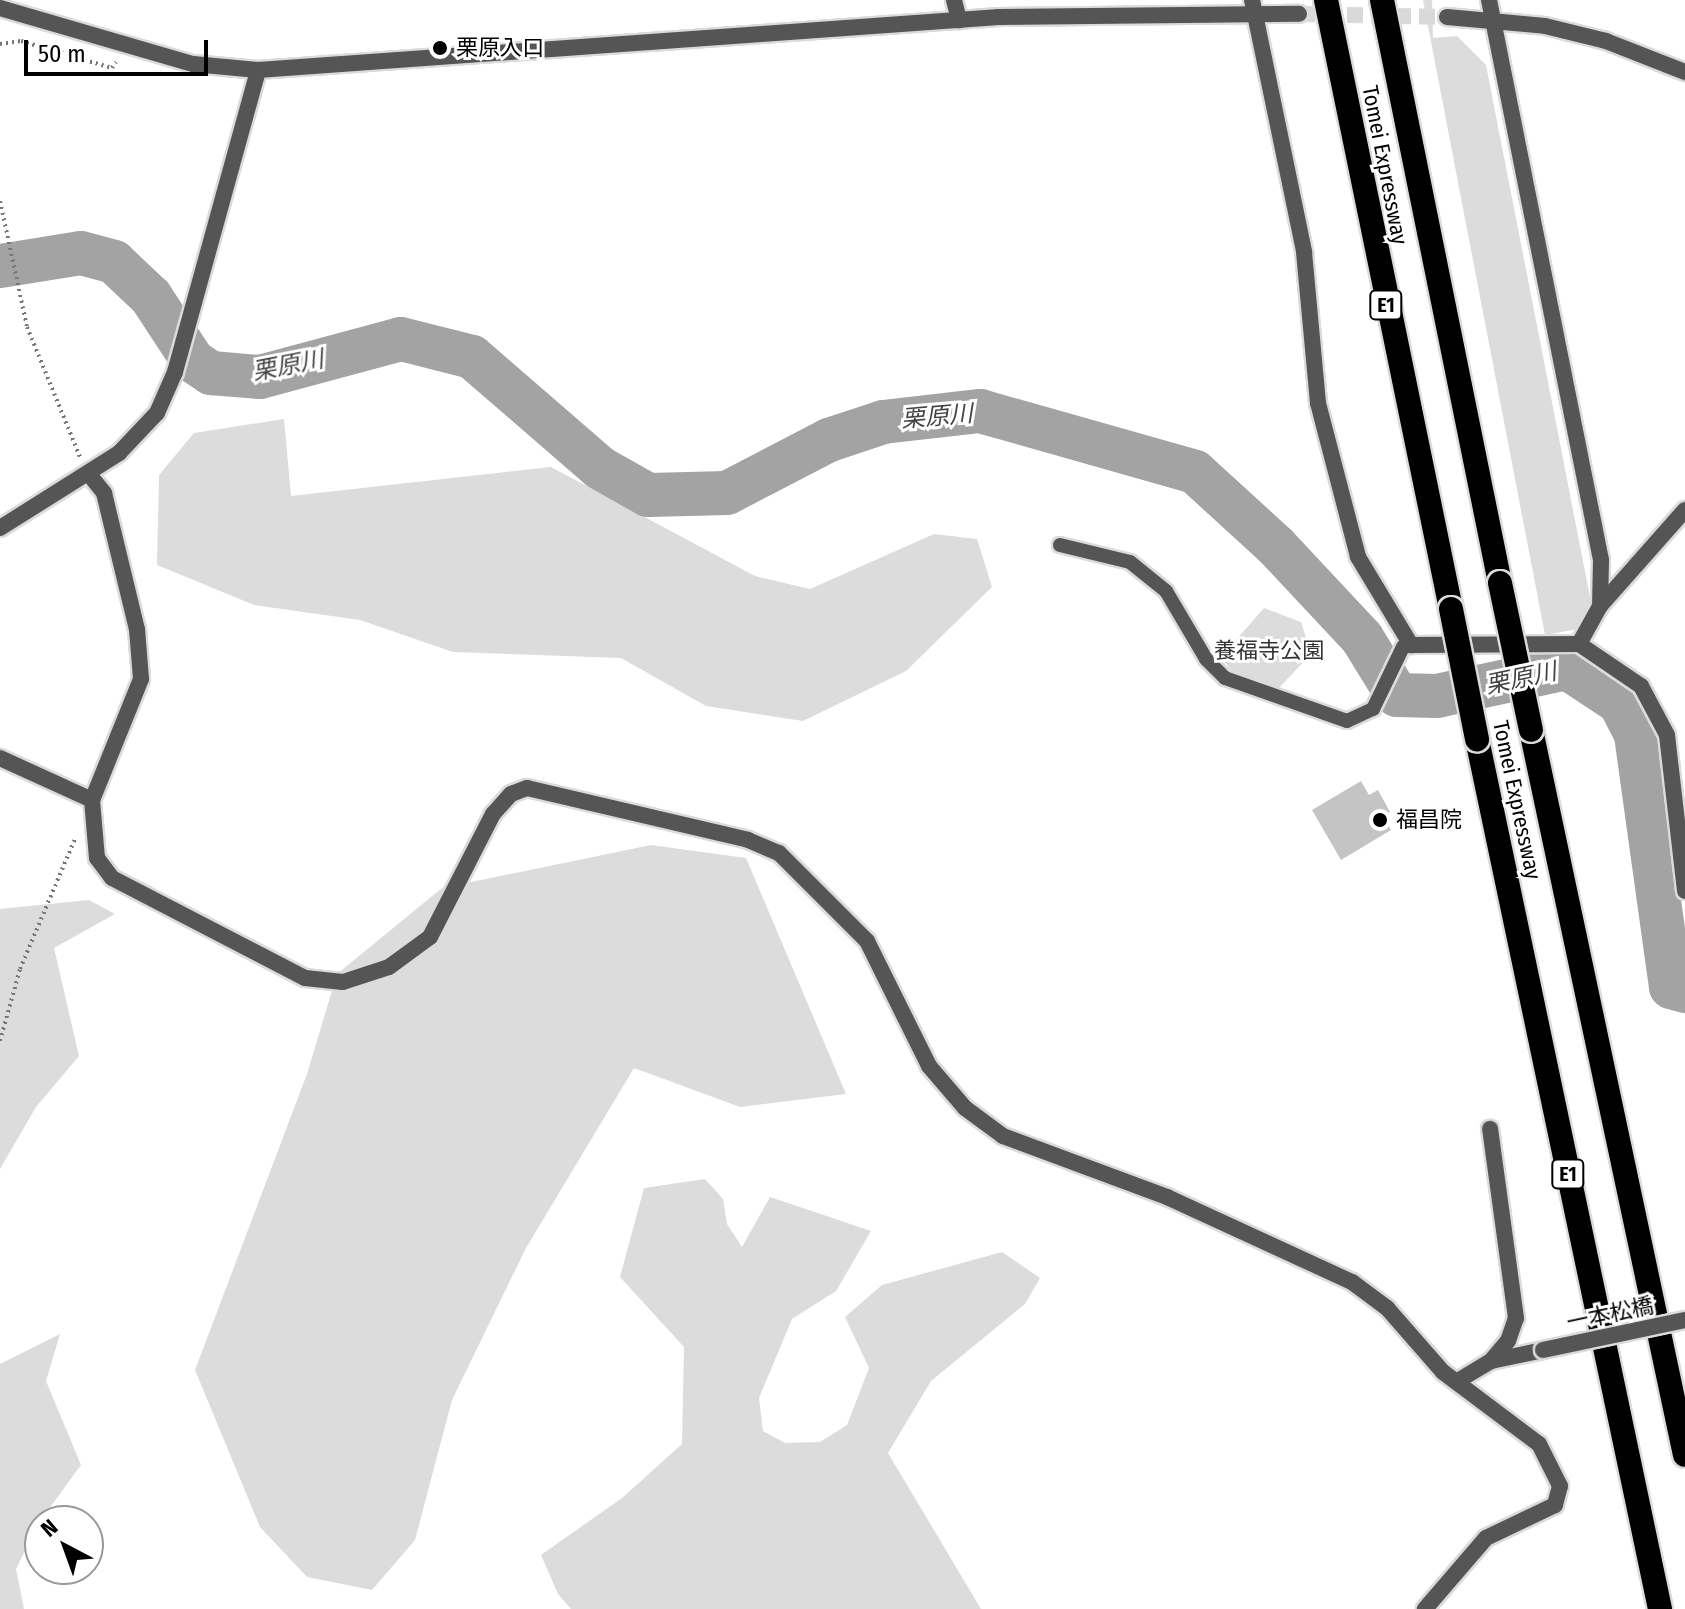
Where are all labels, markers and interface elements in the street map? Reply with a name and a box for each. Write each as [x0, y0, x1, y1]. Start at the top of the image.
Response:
scale bar [28, 24, 212, 74]
place label: 栗原入口 [456, 35, 544, 61]
marker: 栗原入口 [431, 39, 449, 57]
text: 50 m [38, 40, 86, 68]
street label: Tomei Expressway [1357, 83, 1413, 247]
road number: E1 [1368, 289, 1404, 321]
water label: 栗原川 [250, 345, 326, 387]
water label: 栗原川 [900, 400, 974, 434]
park label: 養福寺公園 [1214, 638, 1324, 664]
water label: 栗原川 [1483, 657, 1559, 701]
street label: Tomei Expressway [1487, 718, 1547, 882]
place label: 福昌院 [1396, 807, 1462, 833]
marker: 福昌院 [1371, 811, 1389, 829]
road number: E1 [1550, 1158, 1586, 1190]
street label: 一本松橋 [1564, 1292, 1656, 1336]
north arrow [24, 1505, 104, 1585]
text: N [35, 1514, 63, 1543]

